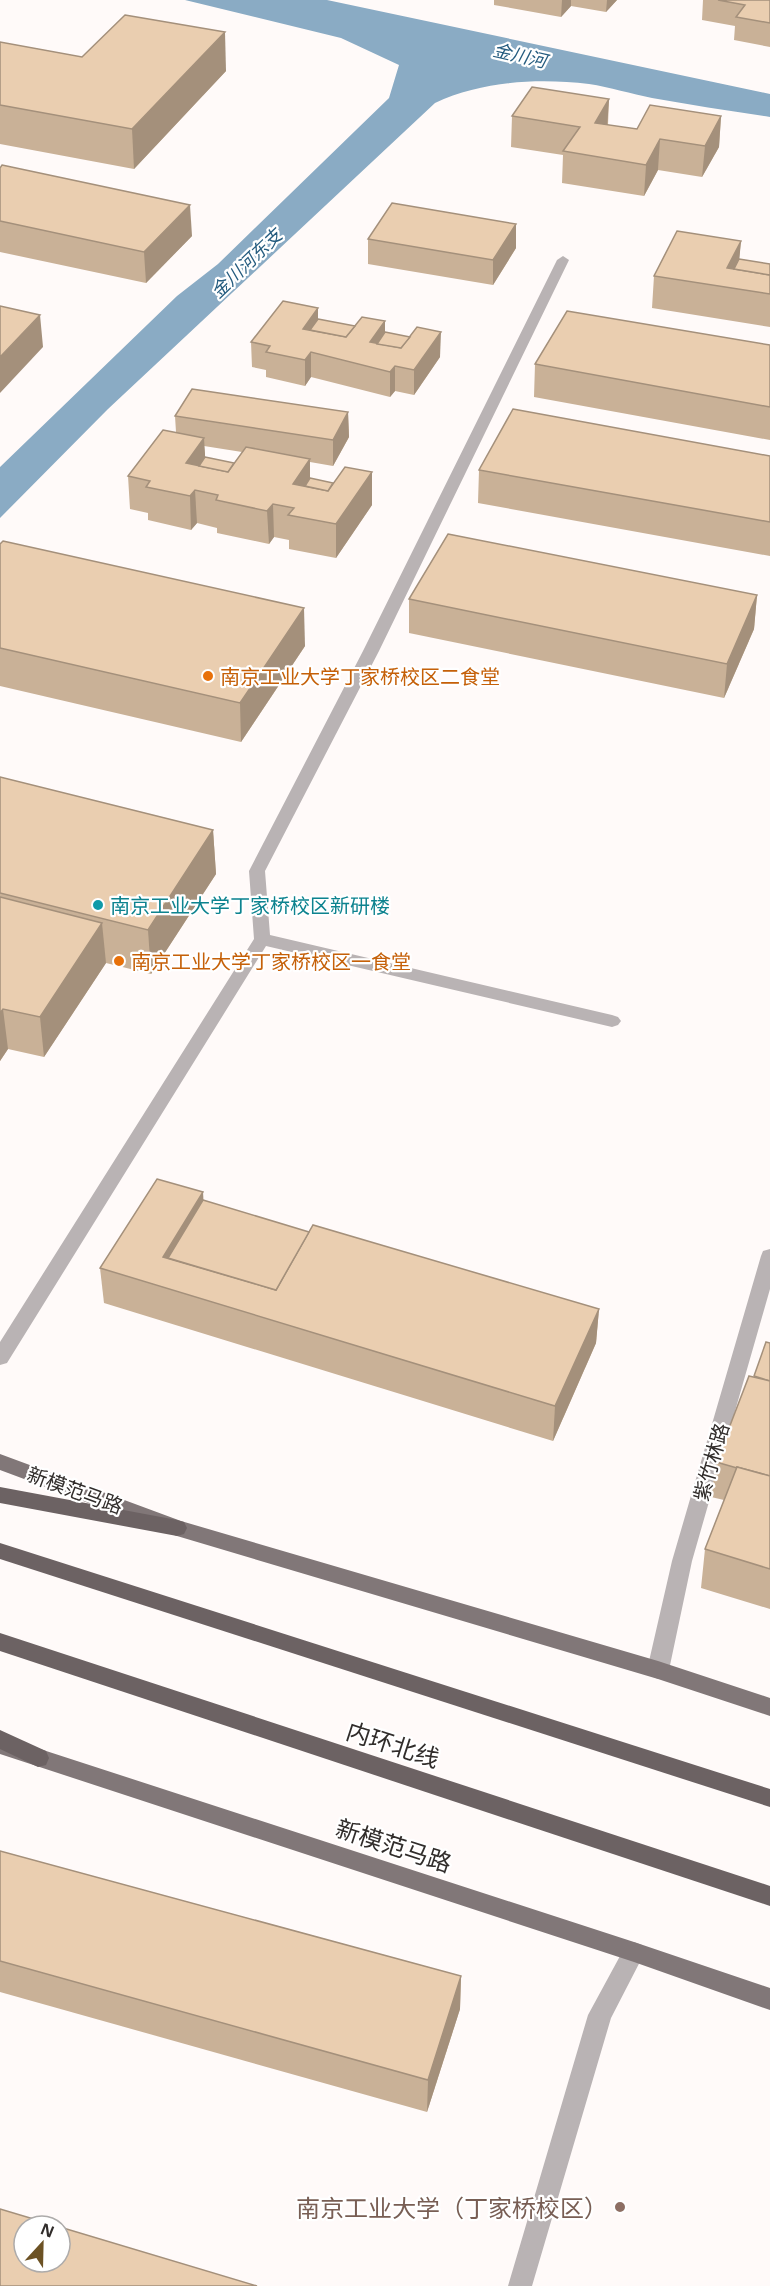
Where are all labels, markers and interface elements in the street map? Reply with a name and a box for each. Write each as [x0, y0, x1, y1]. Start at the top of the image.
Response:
water label: 金川河 [491, 37, 552, 73]
water label: 金川河东支 [205, 222, 288, 303]
place label: 南京工业大学丁家桥校区二食堂 [220, 663, 500, 690]
marker: 南京工业大学丁家桥校区二食堂 [201, 669, 215, 683]
place label: 南京工业大学丁家桥校区新研楼 [110, 892, 390, 919]
marker: 南京工业大学丁家桥校区新研楼 [91, 898, 105, 912]
place label: 南京工业大学丁家桥校区一食堂 [131, 948, 411, 975]
marker: 南京工业大学丁家桥校区一食堂 [112, 954, 126, 968]
street label: 紫竹林路 [687, 1420, 735, 1504]
street label: 新模范马路 [23, 1460, 127, 1520]
street label: 内环北线 [342, 1713, 444, 1775]
street label: 新模范马路 [332, 1811, 456, 1879]
place label: 南京工业大学（丁家桥校区） [296, 2191, 608, 2224]
marker: 南京工业大学（丁家桥校区） [613, 2200, 627, 2214]
north arrow [12, 2214, 72, 2274]
text: N [37, 2217, 58, 2243]

